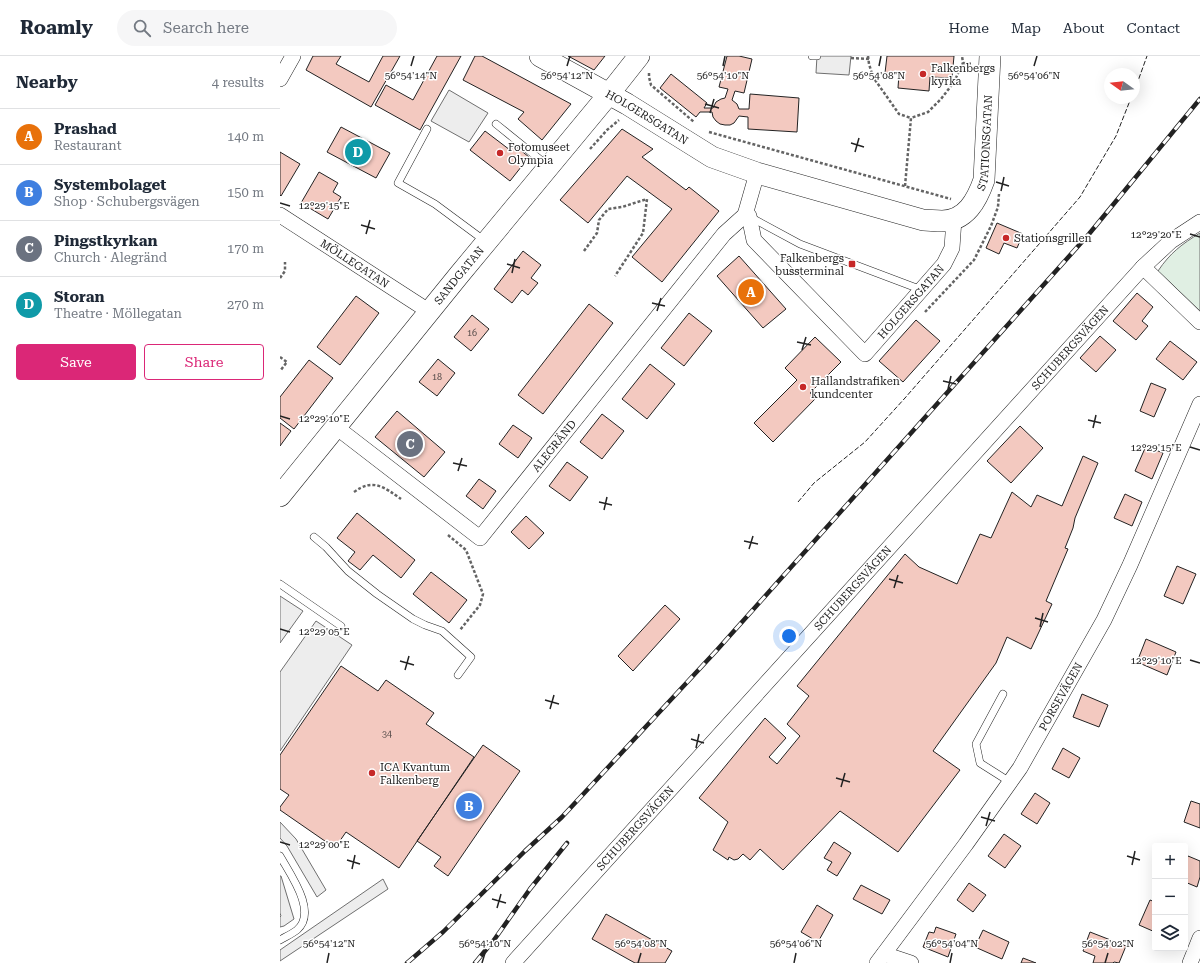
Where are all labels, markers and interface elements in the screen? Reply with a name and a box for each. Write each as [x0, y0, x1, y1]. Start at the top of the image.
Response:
search box [117, 10, 397, 46]
text: Roamly [20, 16, 93, 39]
icon: search [131, 17, 153, 39]
text: Search here [163, 19, 249, 37]
text: Home [948, 20, 989, 36]
text: Map [1011, 20, 1041, 36]
text: About [1063, 20, 1105, 36]
text: Contact [1127, 20, 1180, 36]
place label: Falkenbergs kyrka [931, 62, 995, 88]
north arrow [1104, 68, 1140, 104]
marker: Falkenbergs kyrka [918, 69, 928, 79]
text: 56°54'14"N [385, 70, 437, 81]
text: 56°54'12"N [541, 70, 593, 81]
text: 56°54'10"N [697, 70, 749, 81]
text: 56°54'08"N [853, 70, 905, 81]
text: 56°54'06"N [1008, 70, 1060, 81]
text: Nearby [16, 72, 78, 92]
text: 4 results [212, 75, 264, 90]
street label: HOLGERSGATAN [603, 87, 690, 147]
street label: STATIONSGATAN [974, 94, 995, 193]
text: Prashad [54, 120, 117, 138]
text: A [24, 129, 34, 144]
text: 140 m [227, 129, 264, 144]
pin: D [345, 137, 371, 167]
text: Restaurant [54, 138, 122, 153]
place label: Fotomuseet Olympia [508, 141, 570, 167]
marker: Fotomuseet Olympia [495, 148, 505, 158]
text: Systembolaget [54, 176, 166, 194]
text: B [24, 185, 34, 200]
text: 150 m [227, 185, 264, 200]
text: Shop · Schubergsvägen [54, 194, 200, 209]
text: 12°29'15"E [298, 200, 350, 211]
text: 12°29'20"E [1130, 229, 1182, 240]
text: Pingstkyrkan [54, 232, 158, 250]
place label: Stationsgrillen [1014, 232, 1092, 245]
marker: Stationsgrillen [1001, 233, 1011, 243]
street label: MÖLLEGATAN [318, 237, 391, 291]
text: C [24, 241, 34, 256]
text: 170 m [227, 241, 264, 256]
street label: SANDGATAN [432, 244, 487, 307]
text: Church · Alegränd [54, 250, 167, 265]
place label: Falkenbergs bussterminal [775, 252, 845, 278]
marker: Falkenbergs bussterminal [847, 259, 857, 269]
street label: HOLGERSGATAN [875, 262, 947, 342]
pin: A [738, 277, 764, 307]
text: Storan [54, 288, 105, 306]
text: D [24, 297, 34, 312]
text: 270 m [227, 297, 264, 312]
street label: SCHUBERGSVÄGEN [1029, 303, 1112, 393]
text: Theatre · Möllegatan [54, 306, 182, 321]
house number: 16 [467, 328, 477, 338]
button: Save [16, 344, 136, 380]
button: Share [144, 344, 264, 380]
house number: 18 [432, 372, 442, 382]
place label: Hallandstrafiken kundcenter [811, 375, 900, 401]
marker: Hallandstrafiken kundcenter [798, 382, 808, 392]
text: 12°29'10"E [298, 413, 350, 424]
street label: ALEGRÄND [530, 418, 579, 475]
pin: C [397, 429, 423, 459]
text: 12°29'15"E [1130, 442, 1182, 453]
street label: SCHUBERGSVÄGEN [812, 543, 894, 633]
text: 12°29'05"E [298, 626, 350, 637]
your location [779, 626, 799, 646]
text: 12°29'10"E [1130, 655, 1182, 666]
street label: PORSEVÄGEN [1036, 660, 1086, 733]
house number: 34 [382, 729, 392, 739]
place label: ICA Kvantum Falkenberg [380, 761, 450, 787]
marker: ICA Kvantum Falkenberg [367, 768, 377, 778]
street label: SCHUBERGSVÄGEN [594, 784, 677, 873]
pin: B [456, 791, 482, 821]
text: 12°29'00"E [298, 839, 350, 850]
map controls [1152, 843, 1188, 951]
button: + [1152, 843, 1188, 879]
button: − [1152, 879, 1188, 915]
button: layers [1152, 915, 1188, 951]
text: 56°54'12"N [303, 938, 355, 949]
text: 56°54'10"N [459, 938, 511, 949]
text: 56°54'08"N [615, 938, 667, 949]
text: 56°54'06"N [770, 938, 822, 949]
text: 56°54'04"N [926, 938, 978, 949]
text: 56°54'02"N [1082, 938, 1134, 949]

